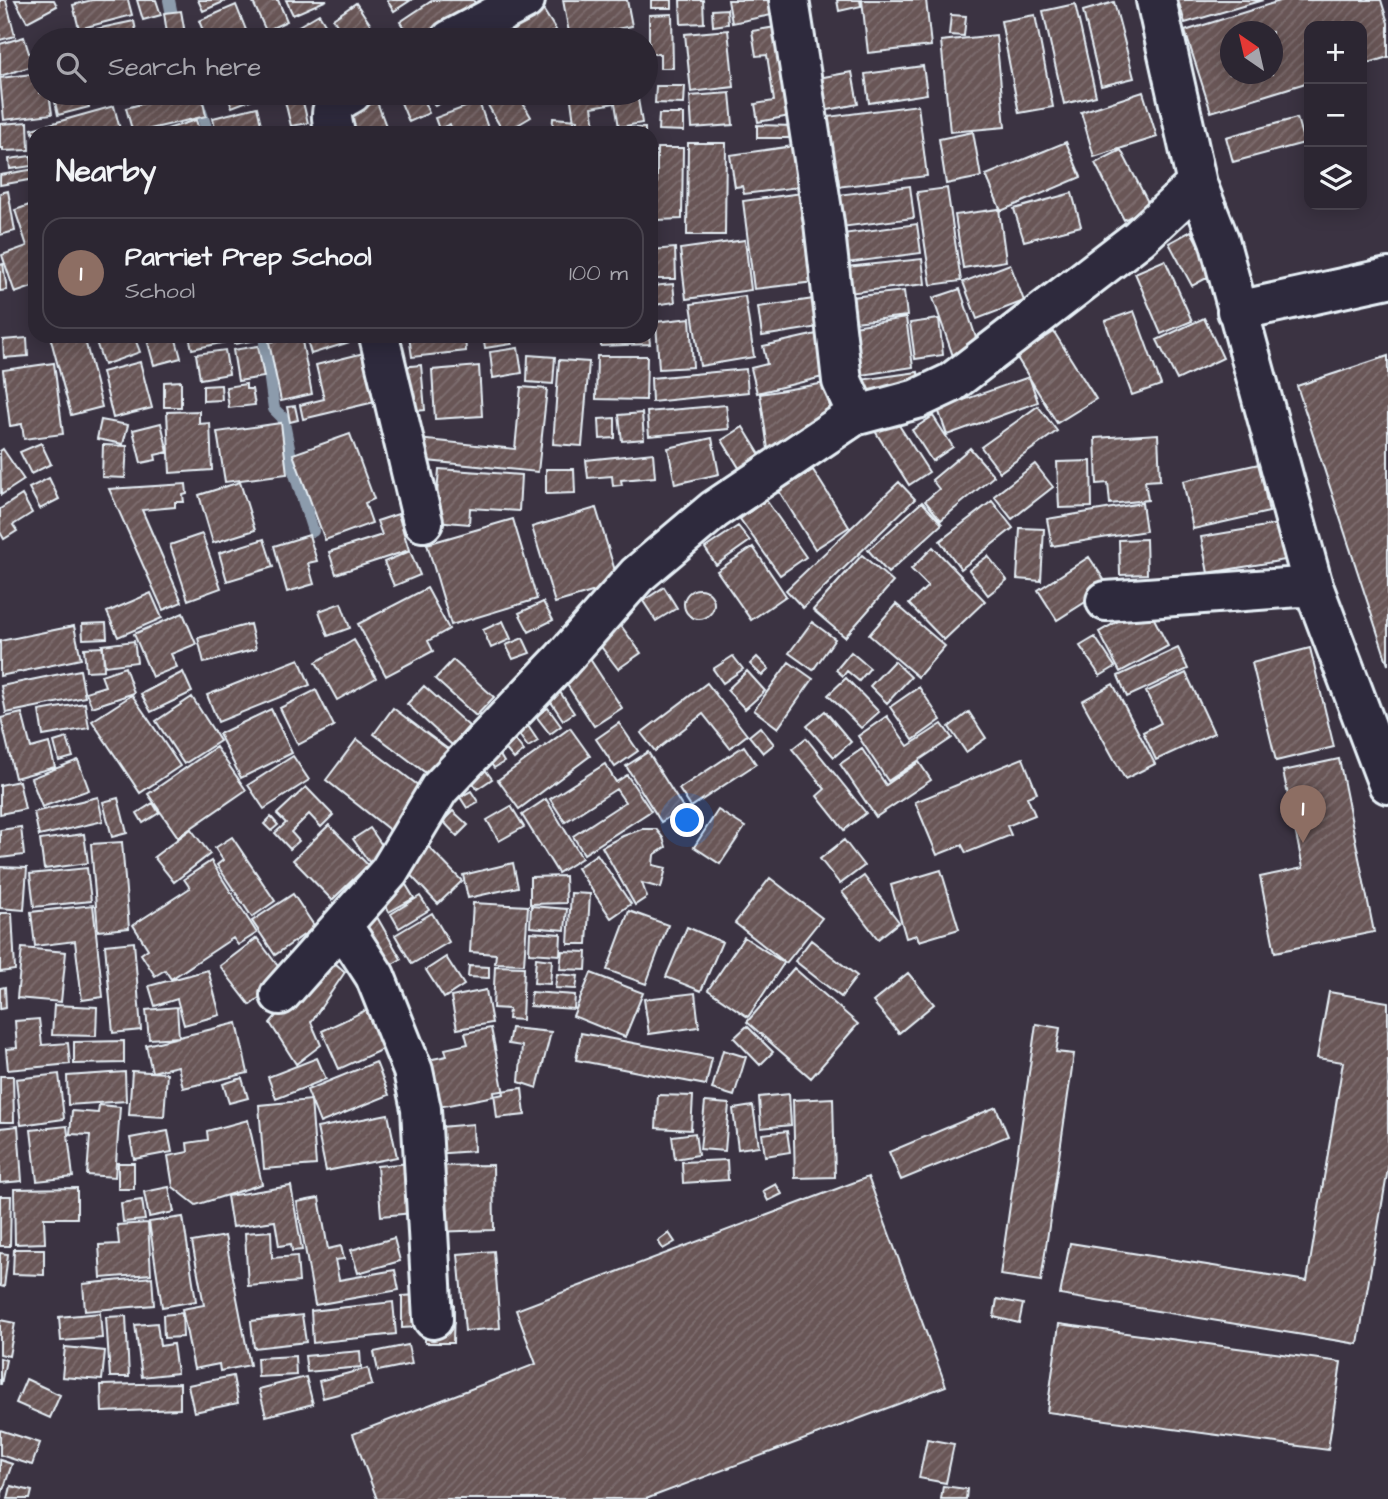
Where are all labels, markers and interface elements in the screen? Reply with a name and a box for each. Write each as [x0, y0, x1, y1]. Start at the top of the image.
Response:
north arrow [1220, 21, 1283, 84]
map controls [1304, 21, 1367, 210]
button: + [1304, 21, 1367, 84]
search box [28, 28, 658, 105]
icon: search [52, 48, 90, 86]
text: Search here [108, 49, 261, 85]
button: − [1304, 84, 1367, 147]
button: layers [1304, 147, 1367, 210]
text: Nearby [56, 151, 156, 193]
text: Parriet Prep School [125, 239, 372, 275]
text: 1 [80, 257, 82, 289]
text: 100 m [569, 257, 628, 289]
text: School [125, 275, 195, 307]
pin: 1 [1280, 785, 1326, 843]
your location [670, 803, 704, 837]

